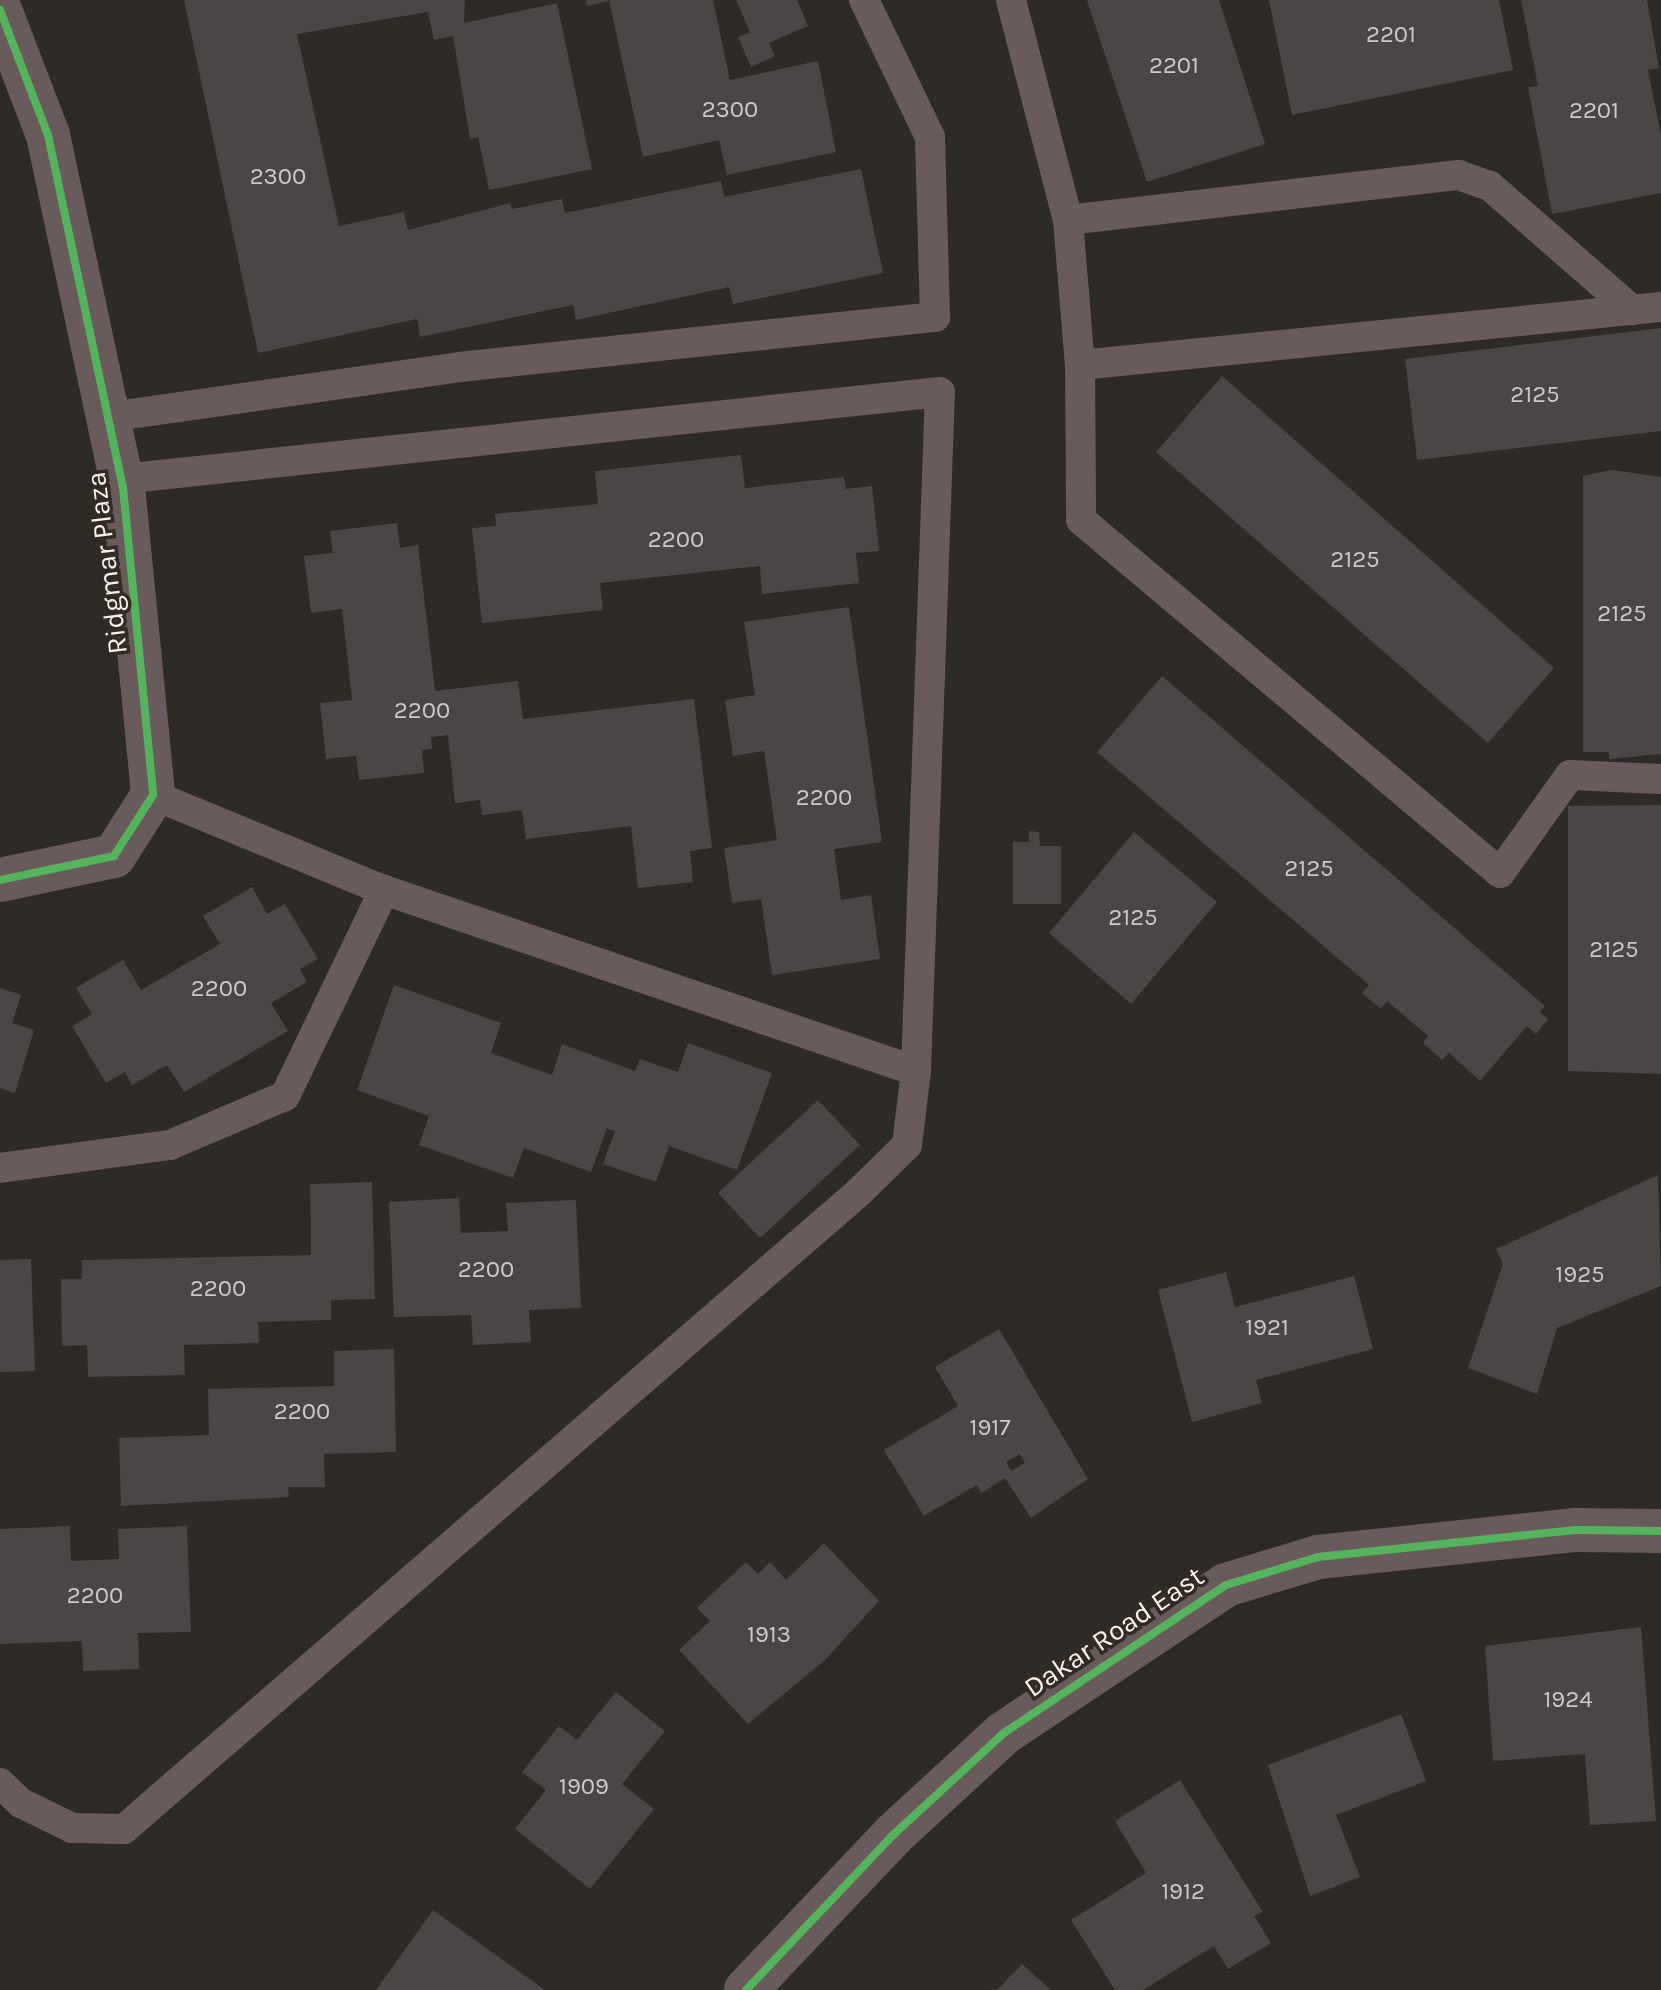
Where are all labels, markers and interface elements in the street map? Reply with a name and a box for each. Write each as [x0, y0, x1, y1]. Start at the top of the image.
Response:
house number: 2201 [1366, 21, 1416, 49]
house number: 2201 [1149, 52, 1199, 80]
house number: 2300 [702, 96, 758, 124]
house number: 2201 [1569, 97, 1619, 125]
house number: 2300 [250, 163, 306, 191]
house number: 2125 [1510, 381, 1560, 409]
street label: Ridgmar Plaza [79, 470, 135, 656]
house number: 2200 [648, 526, 704, 554]
house number: 2125 [1330, 546, 1380, 574]
house number: 2125 [1597, 600, 1647, 628]
house number: 2200 [394, 697, 450, 725]
house number: 2200 [796, 784, 852, 812]
house number: 2125 [1284, 855, 1334, 883]
house number: 2125 [1108, 904, 1158, 932]
house number: 2125 [1589, 936, 1639, 964]
house number: 2200 [191, 975, 247, 1003]
house number: 2200 [458, 1256, 514, 1284]
house number: 1925 [1555, 1261, 1605, 1289]
house number: 2200 [190, 1275, 246, 1303]
house number: 1921 [1245, 1314, 1289, 1342]
house number: 2200 [274, 1398, 330, 1426]
house number: 1917 [969, 1414, 1011, 1442]
street label: Dakar Road East [1018, 1560, 1210, 1704]
house number: 2200 [67, 1582, 123, 1610]
house number: 1913 [747, 1621, 791, 1649]
house number: 1924 [1543, 1686, 1593, 1714]
house number: 1909 [559, 1773, 609, 1801]
house number: 1912 [1161, 1878, 1205, 1906]

